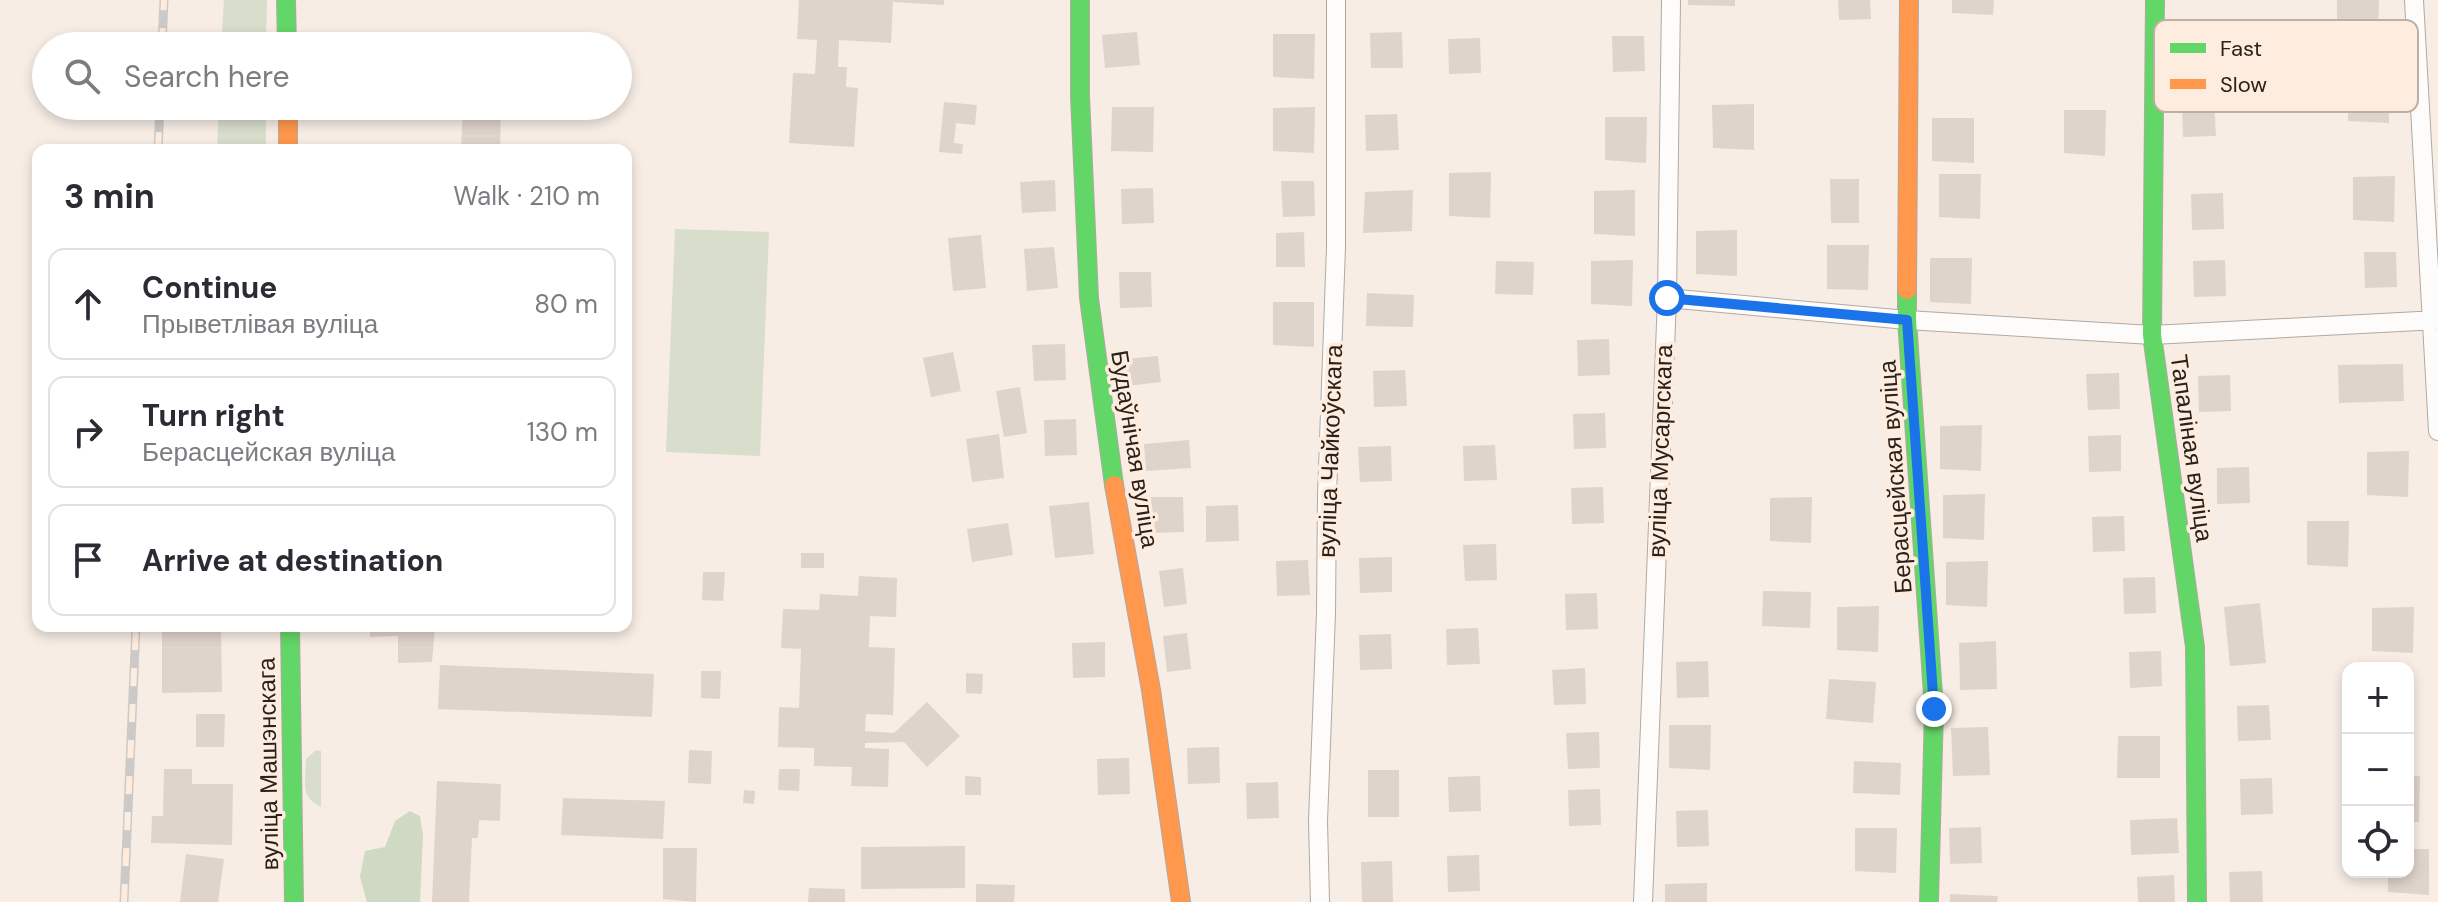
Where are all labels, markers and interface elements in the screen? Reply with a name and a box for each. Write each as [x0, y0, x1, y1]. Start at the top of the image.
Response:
legend [2154, 20, 2418, 112]
search box [32, 32, 632, 120]
text: Fast [2220, 34, 2262, 63]
icon: search [60, 54, 104, 98]
text: Search here [124, 57, 290, 96]
text: Slow [2220, 70, 2267, 99]
text: 3 min [64, 174, 155, 219]
text: Walk · 210 m [453, 179, 600, 213]
text: Continue [142, 268, 277, 307]
route start [1649, 280, 1685, 316]
icon: ahead [66, 282, 110, 326]
text: 80 m [534, 287, 598, 321]
text: Прыветлівая вуліца [142, 307, 378, 341]
street label: вуліца Чайкоўскага [1311, 343, 1349, 558]
street label: вуліца Мусаргскага [1641, 343, 1679, 558]
street label: Будаўнічая вуліца [1104, 348, 1166, 551]
street label: Тапаліная вуліца [2164, 352, 2221, 544]
street label: Берасцейская вуліца [1871, 359, 1919, 595]
text: Turn right [142, 396, 285, 435]
icon: right [66, 410, 110, 454]
text: 130 m [527, 415, 598, 449]
text: Берасцейская вуліца [142, 435, 395, 469]
icon: arrive [66, 538, 110, 582]
text: Arrive at destination [142, 541, 443, 580]
street label: вуліца Машэнскага [251, 657, 285, 871]
map controls [2342, 662, 2414, 878]
button: + [2342, 662, 2414, 734]
route end [1916, 691, 1952, 727]
button: − [2342, 734, 2414, 806]
button: locate [2342, 806, 2414, 878]

